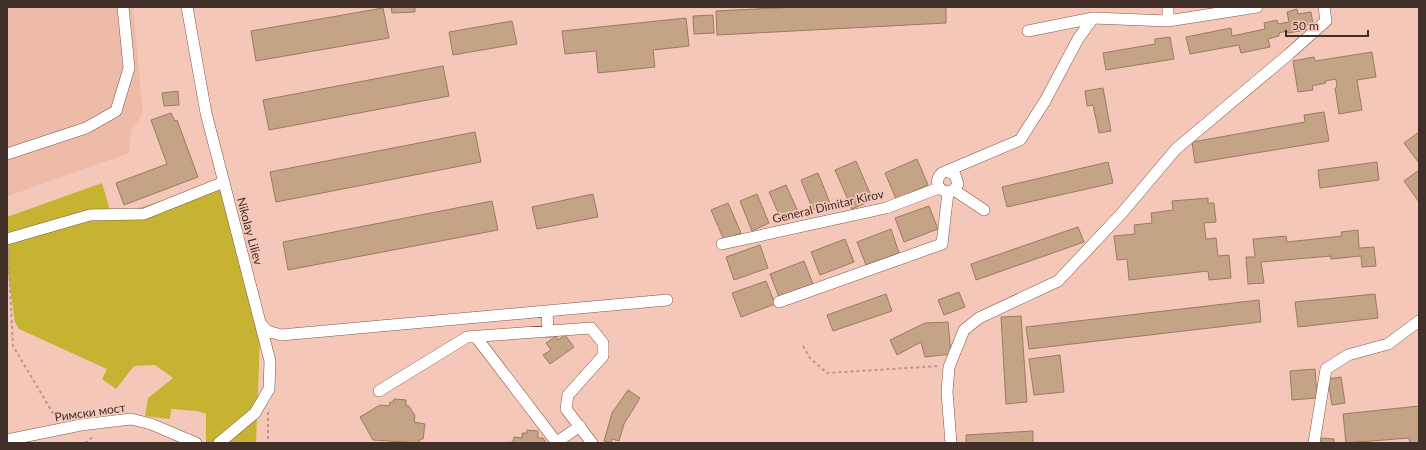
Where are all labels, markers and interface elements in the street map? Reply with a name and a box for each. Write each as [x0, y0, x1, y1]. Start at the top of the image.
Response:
scale bar [1286, 12, 1368, 38]
text: 50 m [1292, 18, 1319, 33]
street label: General Dimitar Kirov [771, 186, 886, 226]
street label: Nikolay Liliev [234, 196, 266, 267]
street label: Римски мост [54, 400, 126, 424]

